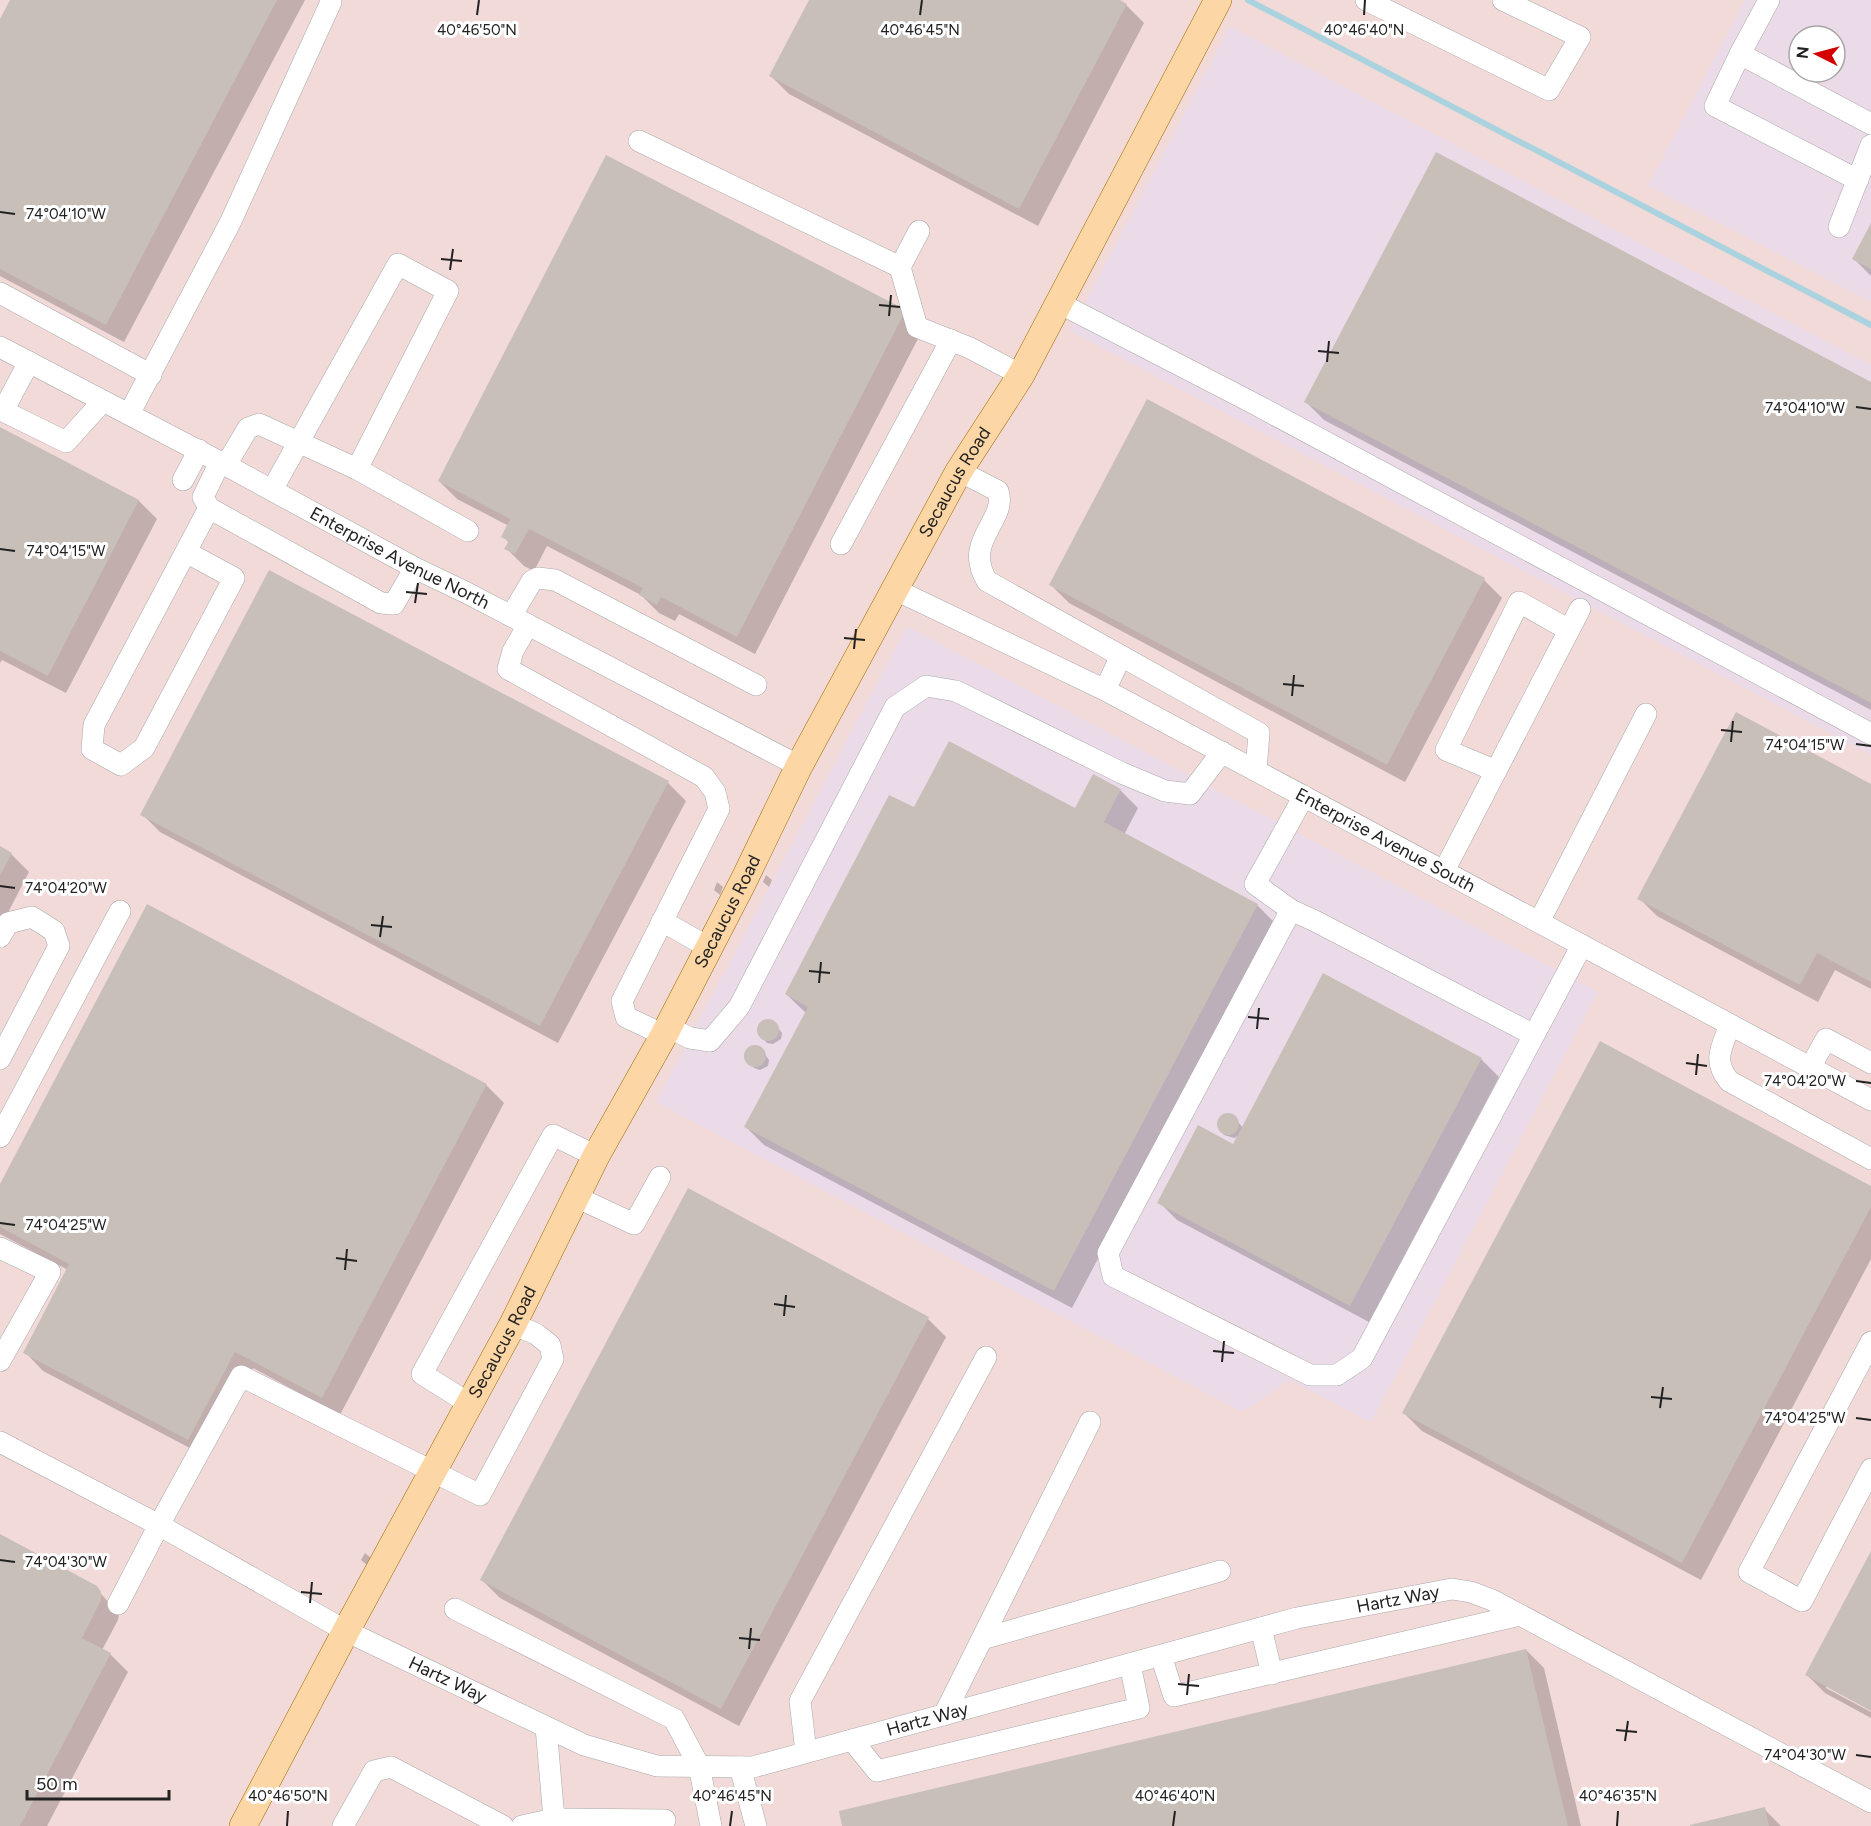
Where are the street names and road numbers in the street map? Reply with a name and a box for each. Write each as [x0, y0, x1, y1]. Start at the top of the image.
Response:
street label: Secaucus Road [914, 423, 995, 541]
street label: Enterprise Avenue North [306, 502, 493, 614]
street label: Enterprise Avenue South [1292, 783, 1479, 897]
street label: Secaucus Road [689, 851, 765, 972]
street label: Secaucus Road [464, 1282, 541, 1402]
street label: Hartz Way [1355, 1580, 1442, 1618]
street label: Hartz Way [405, 1652, 491, 1708]
street label: Hartz Way [884, 1697, 971, 1741]

